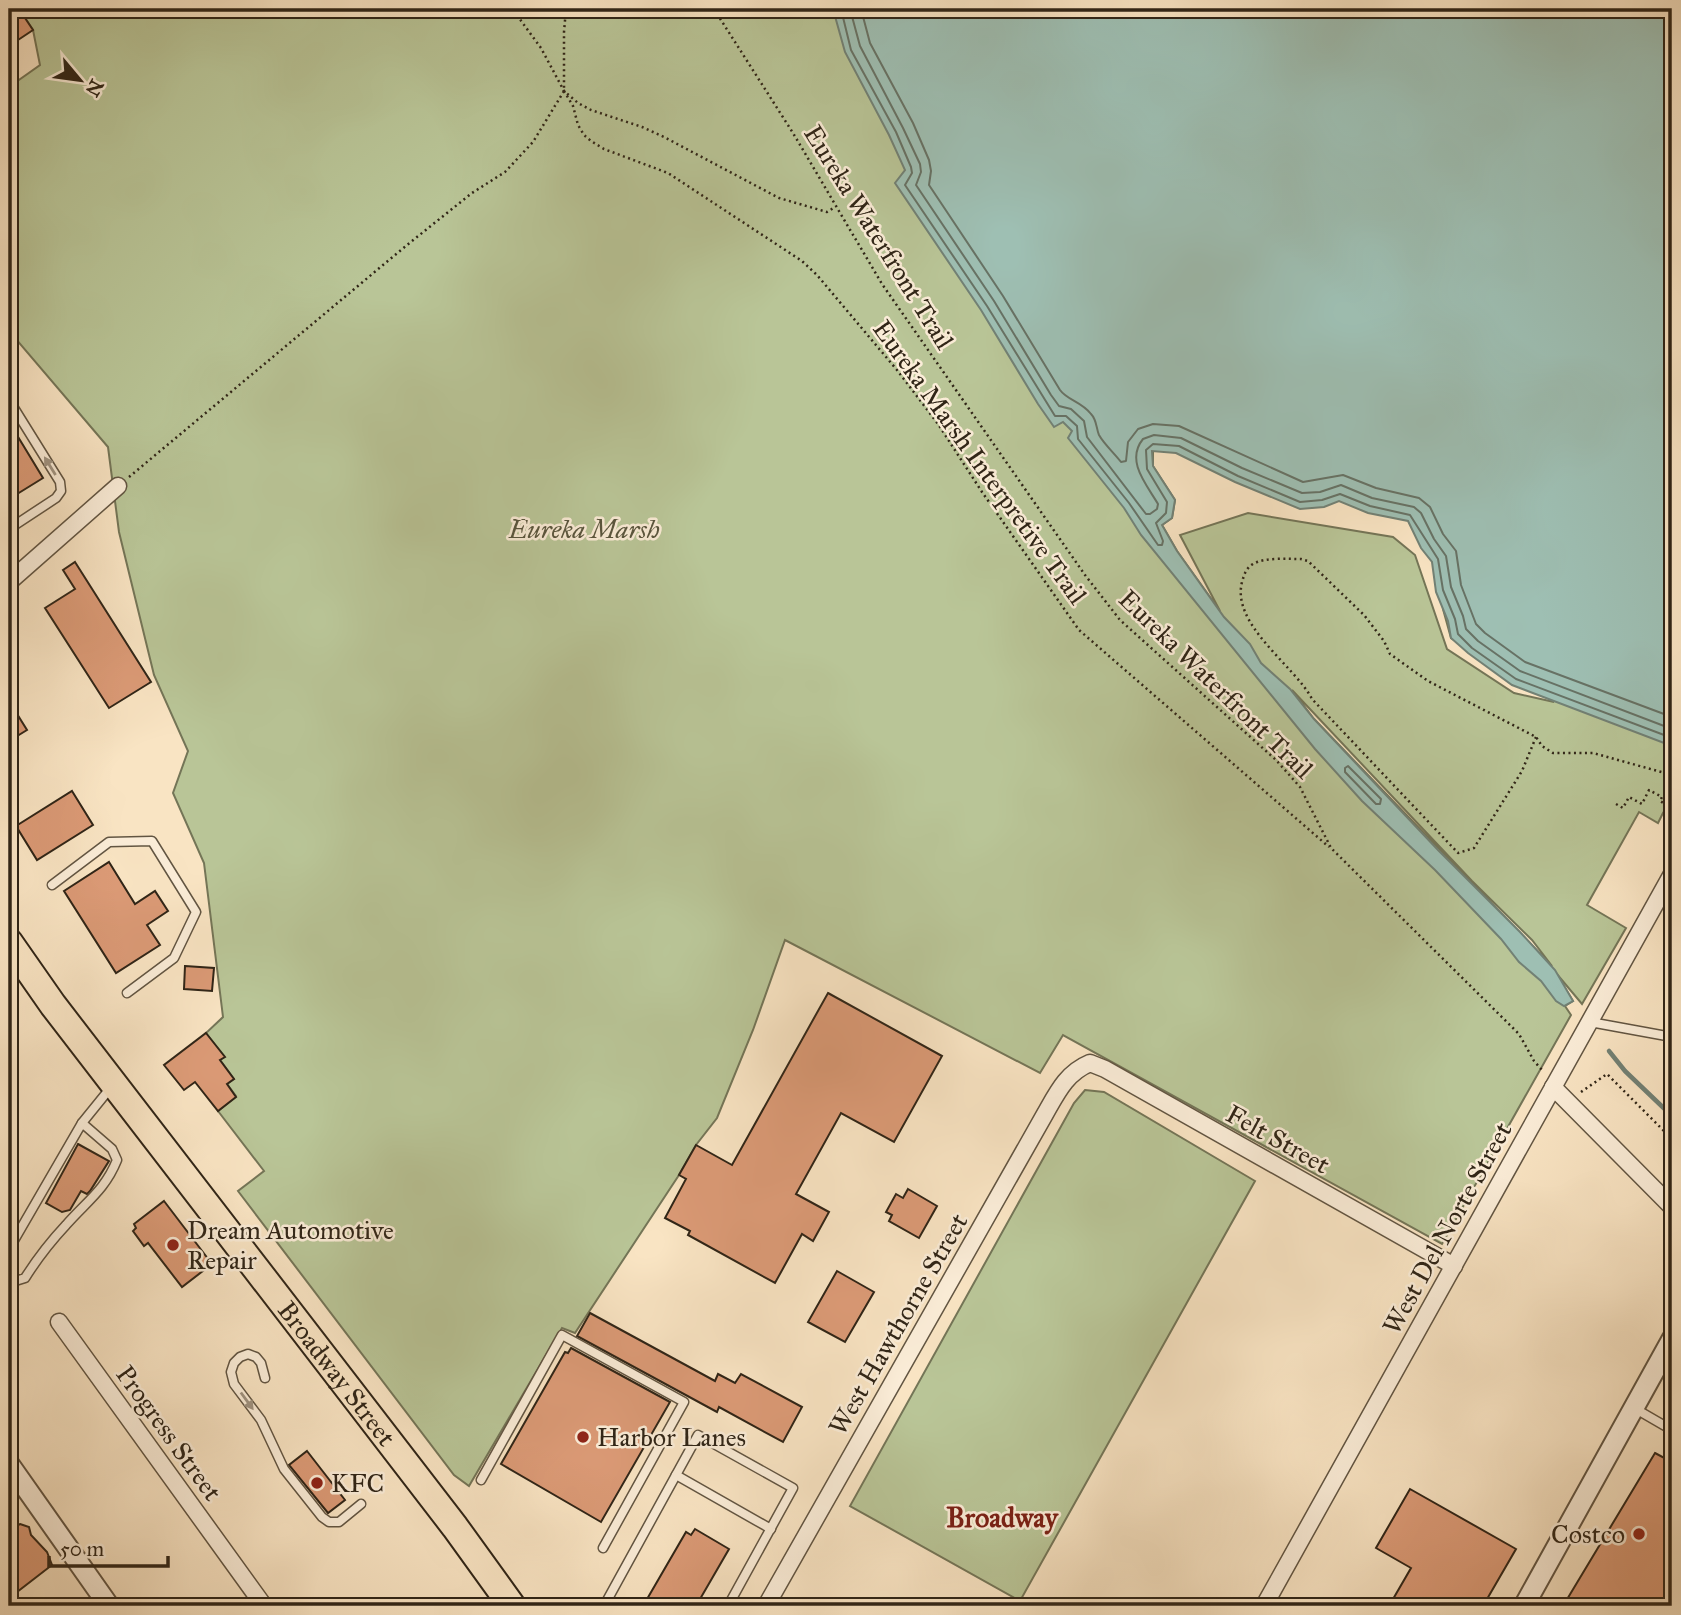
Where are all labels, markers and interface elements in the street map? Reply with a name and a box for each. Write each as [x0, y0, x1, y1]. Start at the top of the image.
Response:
north arrow [46, 46, 116, 116]
text: N [80, 75, 108, 101]
street label: Eureka Waterfront Trail [797, 119, 961, 355]
street label: Eureka Marsh Interpretive Trail [866, 314, 1094, 610]
one-way arrow [43, 456, 56, 476]
park label: Eureka Marsh [507, 513, 660, 545]
street label: Eureka Waterfront Trail [1112, 583, 1320, 785]
street label: Felt Street [1221, 1097, 1335, 1181]
street label: West Del Norte Street [1375, 1116, 1519, 1340]
street label: West Hawthorne Street [821, 1207, 975, 1441]
place label: Dream Automotive Repair [187, 1214, 394, 1276]
marker: Dream Automotive Repair [165, 1237, 181, 1253]
street label: Broadway Street [271, 1295, 403, 1452]
street label: Progress Street [109, 1359, 229, 1507]
one-way arrow [240, 1392, 254, 1410]
place label: Harbor Lanes [597, 1421, 746, 1453]
marker: Harbor Lanes [575, 1429, 591, 1445]
place label: KFC [331, 1467, 384, 1499]
marker: KFC [309, 1475, 325, 1491]
district label: Broadway [946, 1500, 1059, 1535]
place label: Costco [1551, 1518, 1625, 1550]
scale bar [49, 1524, 168, 1568]
marker: Costco [1631, 1526, 1647, 1542]
text: 50 m [60, 1536, 105, 1562]

